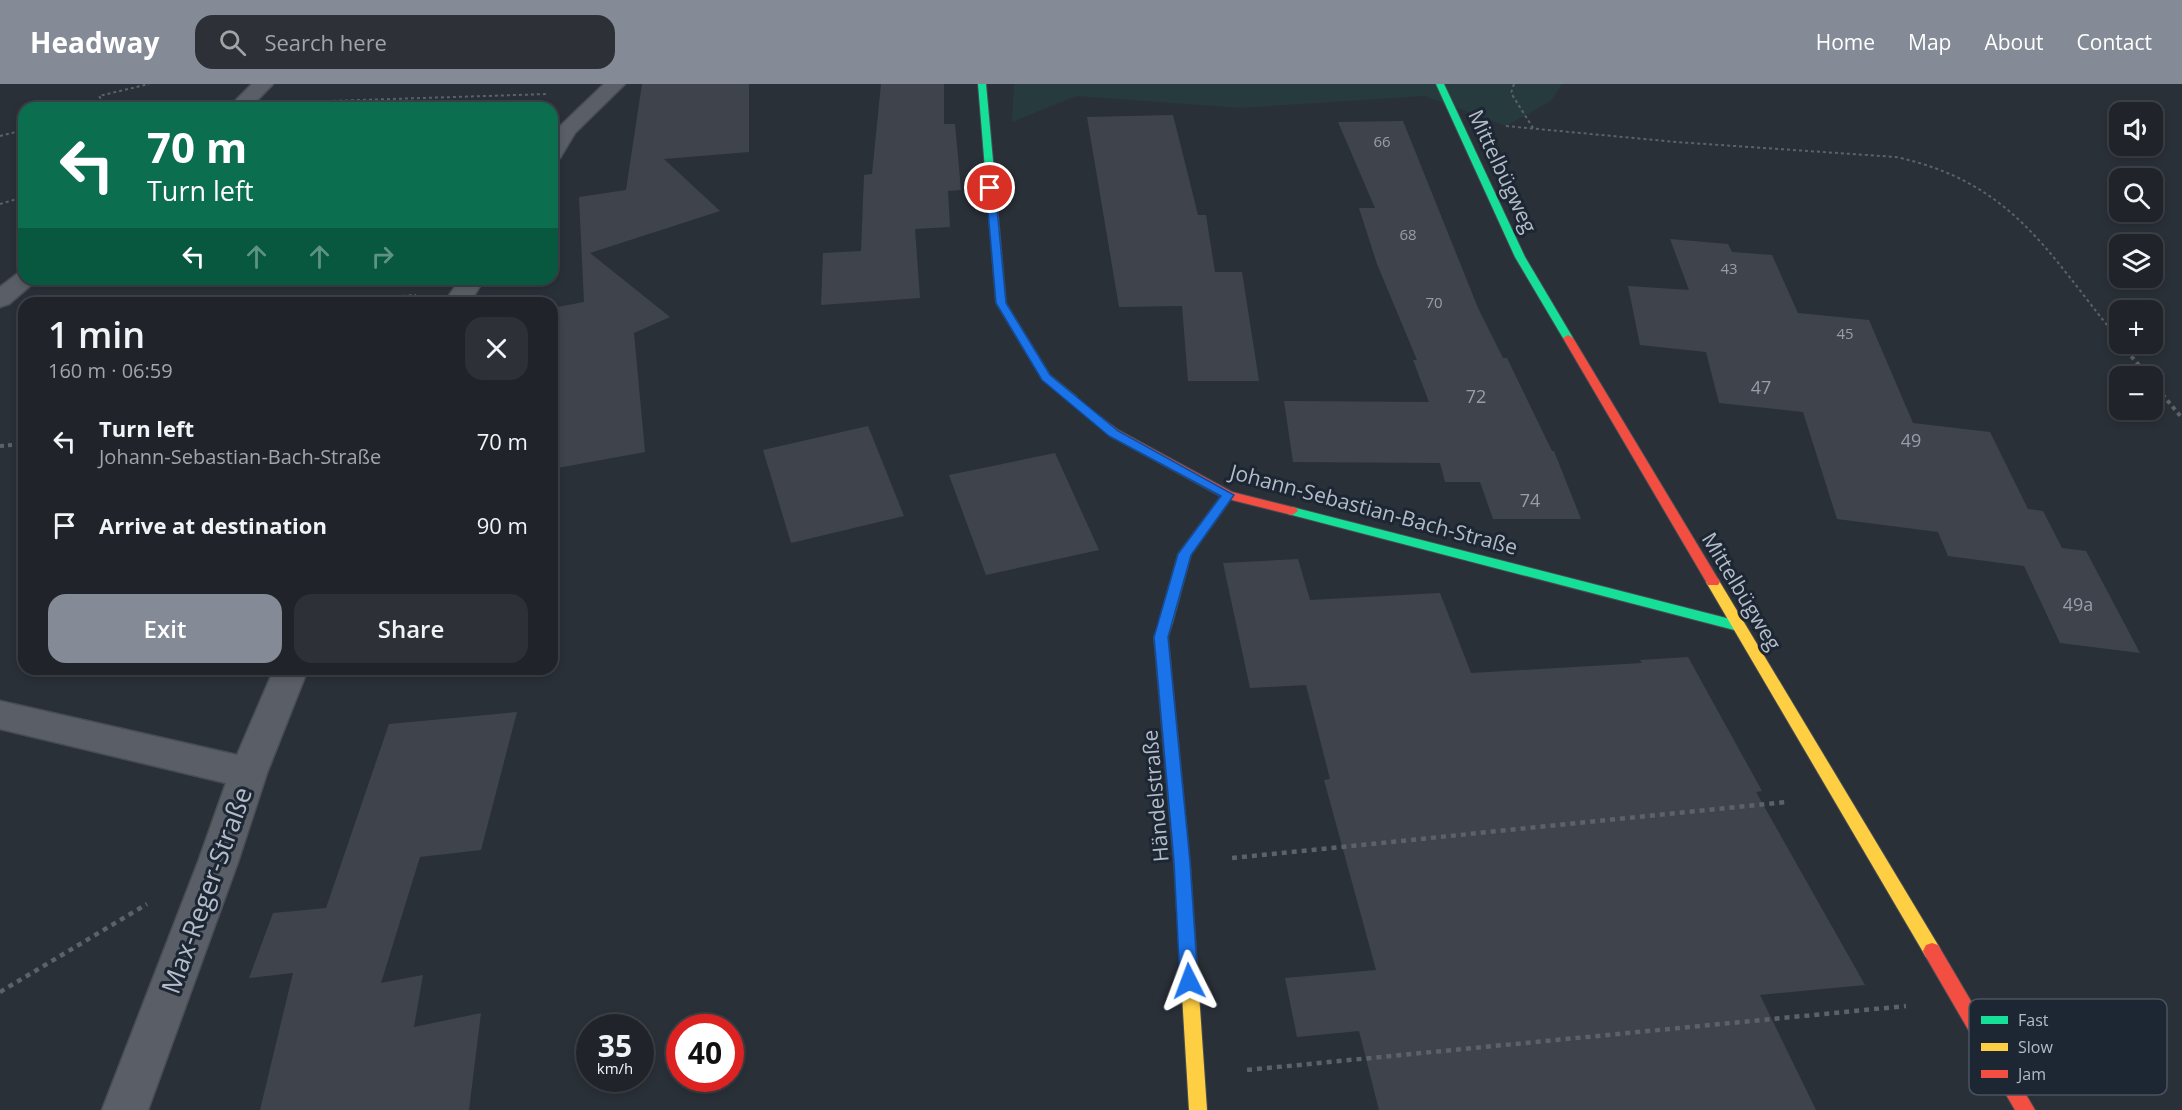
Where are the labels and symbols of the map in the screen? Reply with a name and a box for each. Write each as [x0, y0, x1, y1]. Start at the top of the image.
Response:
street label: Mittelbügweg [1462, 105, 1544, 237]
house number: 66 [1373, 131, 1391, 151]
pin [964, 162, 1015, 213]
house number: 68 [1399, 224, 1417, 244]
house number: 43 [1720, 258, 1738, 278]
house number: 70 [1425, 292, 1443, 312]
house number: 45 [1836, 323, 1854, 343]
house number: 47 [1751, 375, 1771, 399]
house number: 72 [1466, 384, 1486, 408]
house number: 49 [1901, 428, 1921, 452]
street label: Johann-Sebastian-Bach-Straße [1225, 457, 1521, 561]
house number: 74 [1520, 488, 1540, 512]
street label: Mittelbügweg [1696, 527, 1788, 655]
house number: 49a [2063, 592, 2093, 616]
street label: Händelstraße [1135, 729, 1175, 863]
street label: Max-Reger-Straße [152, 782, 260, 998]
position arrow [1157, 949, 1221, 1013]
legend [1969, 999, 2167, 1095]
text: Fast [2018, 1009, 2049, 1031]
speed limit sign: 40 [666, 1014, 744, 1092]
text: Slow [2018, 1036, 2053, 1058]
text: Jam [2016, 1063, 2046, 1085]

